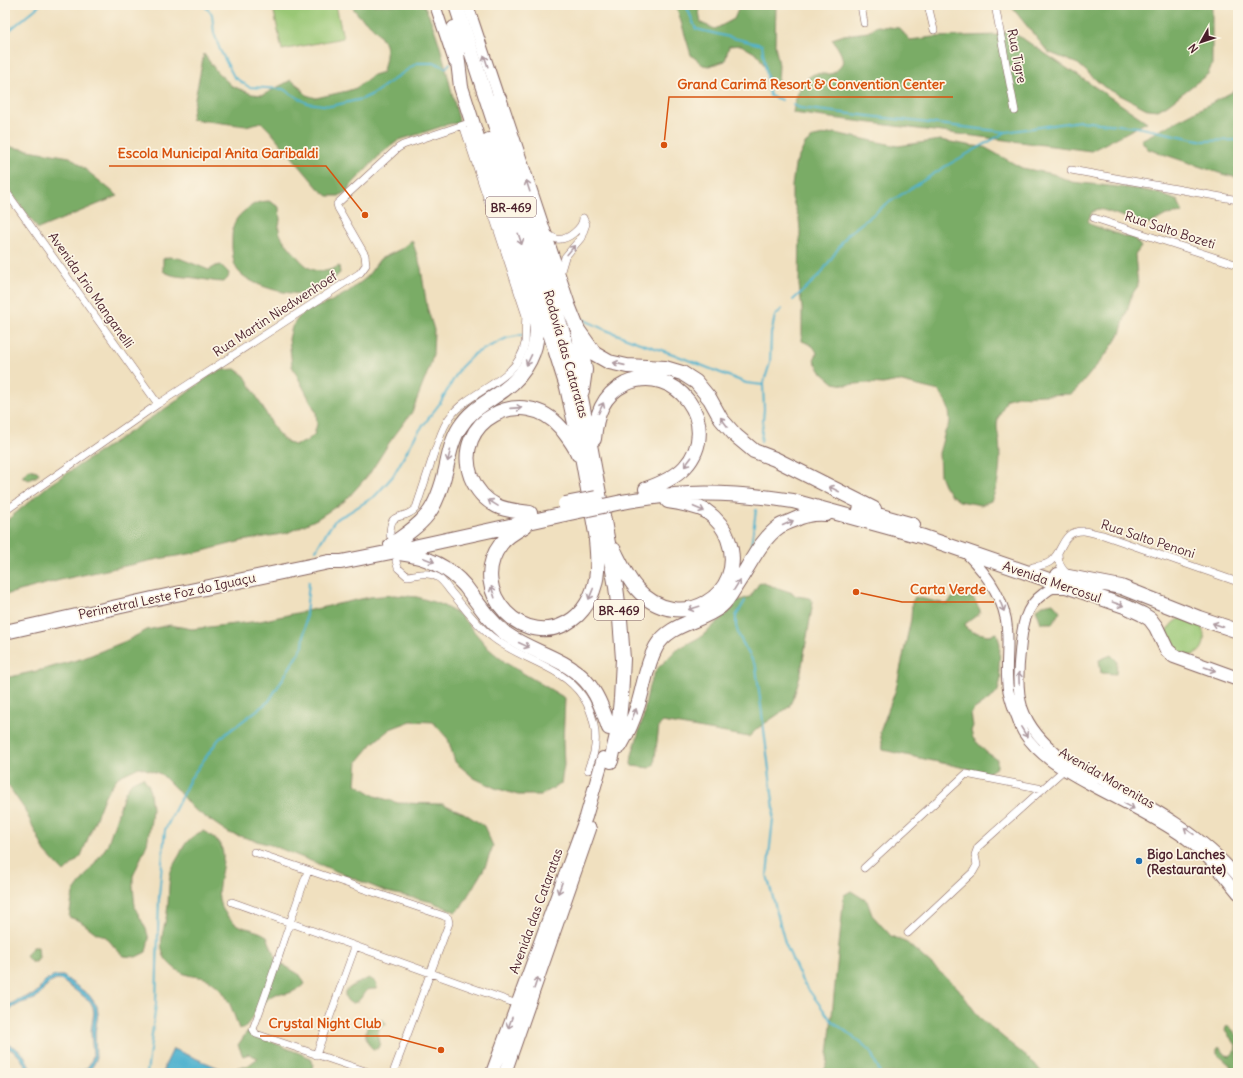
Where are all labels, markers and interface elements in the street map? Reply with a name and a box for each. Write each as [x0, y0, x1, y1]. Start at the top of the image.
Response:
north arrow [1181, 22, 1221, 62]
street label: Rua Tigre [1003, 27, 1031, 85]
text: N [1185, 41, 1201, 56]
one-way arrow [482, 55, 490, 67]
callout: Grand Carimã Resort & Convention Center [669, 71, 953, 97]
text: Grand Carimã Resort & Convention Center [677, 75, 945, 93]
callout: Escola Municipal Anita Garibaldi [109, 140, 326, 166]
text: Escola Municipal Anita Garibaldi [118, 144, 318, 162]
one-way arrow [524, 180, 531, 193]
road number: BR-469 [486, 197, 536, 217]
street label: Rua Salto Bozeti [1122, 207, 1218, 253]
street label: Avenida Irio Manganelli [45, 229, 138, 351]
one-way arrow [517, 232, 524, 245]
one-way arrow [566, 245, 575, 255]
street label: Rua Martin Niedwenhoef [210, 267, 341, 361]
street label: Rodovía das Cataratas [540, 288, 592, 420]
one-way arrow [525, 353, 533, 365]
one-way arrow [613, 360, 626, 367]
one-way arrow [598, 402, 605, 414]
one-way arrow [509, 405, 522, 412]
one-way arrow [720, 417, 729, 428]
one-way arrow [445, 450, 452, 463]
one-way arrow [684, 457, 692, 468]
one-way arrow [828, 485, 840, 492]
one-way arrow [488, 499, 499, 507]
one-way arrow [693, 505, 705, 513]
street label: Rua Salto Penoni [1099, 516, 1197, 562]
one-way arrow [781, 519, 793, 526]
one-way arrow [422, 557, 434, 565]
street label: Avenida Mercosul [1001, 557, 1103, 607]
street label: Perimetral Leste Foz do Iguaçu [77, 569, 258, 623]
callout: Carta Verde [902, 576, 994, 602]
one-way arrow [732, 580, 741, 591]
text: Carta Verde [910, 580, 986, 598]
one-way arrow [489, 585, 496, 598]
one-way arrow [586, 588, 594, 600]
one-way arrow [999, 599, 1007, 611]
road number: BR-469 [594, 600, 644, 620]
one-way arrow [1111, 601, 1123, 609]
one-way arrow [688, 605, 701, 612]
one-way arrow [1213, 620, 1225, 628]
one-way arrow [518, 642, 530, 649]
one-way arrow [1203, 666, 1216, 673]
one-way arrow [1015, 672, 1022, 685]
one-way arrow [631, 708, 639, 720]
one-way arrow [1020, 726, 1028, 737]
street label: Avenida Morenitas [1056, 744, 1158, 812]
one-way arrow [1123, 802, 1135, 810]
one-way arrow [1184, 827, 1195, 835]
street label: Avenida das Cataratas [505, 846, 567, 976]
place label: Bigo Lanches (Restaurante) [1147, 846, 1226, 878]
marker: Bigo Lanches (Restaurante) [1134, 856, 1144, 866]
one-way arrow [555, 882, 563, 894]
one-way arrow [533, 978, 541, 990]
callout: Crystal Night Club [260, 1010, 389, 1036]
text: Crystal Night Club [268, 1014, 382, 1032]
one-way arrow [505, 1017, 513, 1029]

